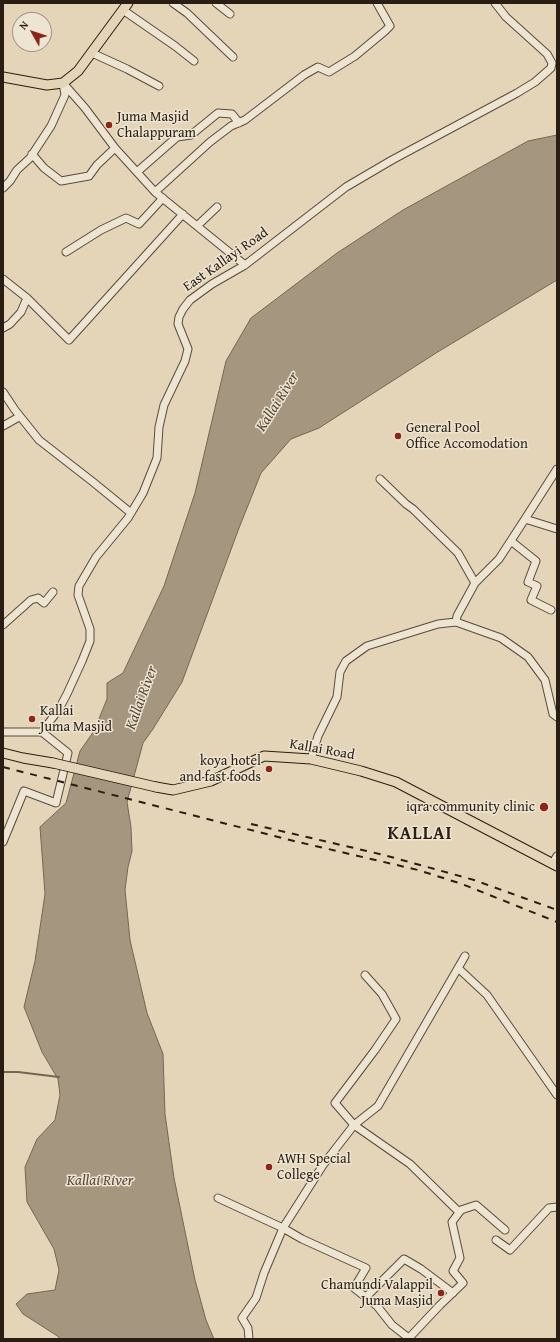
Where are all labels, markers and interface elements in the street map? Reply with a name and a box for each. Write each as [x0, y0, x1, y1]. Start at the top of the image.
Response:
north arrow [12, 12, 52, 52]
text: N [15, 17, 32, 33]
place label: Juma Masjid Chalappuram [117, 109, 196, 142]
marker: Juma Masjid Chalappuram [104, 120, 114, 130]
street label: East Kallayi Road [180, 224, 272, 296]
water label: Kallai River [253, 369, 303, 435]
place label: General Pool Office Accomodation [406, 420, 528, 452]
marker: General Pool Office Accomodation [393, 431, 403, 441]
water label: Kallai River [122, 664, 162, 732]
place label: Kallai Juma Masjid [40, 703, 112, 736]
marker: Kallai Juma Masjid [27, 714, 37, 724]
street label: Kallai Road [288, 736, 356, 764]
place label: koya hotel and fast foods [179, 753, 261, 786]
marker: koya hotel and fast foods [264, 764, 274, 774]
place label: iqra community clinic [406, 799, 535, 815]
marker: iqra community clinic [538, 801, 550, 813]
district label: KALLAI [387, 823, 453, 845]
place label: AWH Special College [277, 1151, 351, 1184]
marker: AWH Special College [264, 1162, 274, 1172]
water label: Kallai River [67, 1172, 133, 1190]
place label: Chamundi Valappil Juma Masjid [321, 1277, 433, 1310]
marker: Chamundi Valappil Juma Masjid [436, 1288, 446, 1298]

